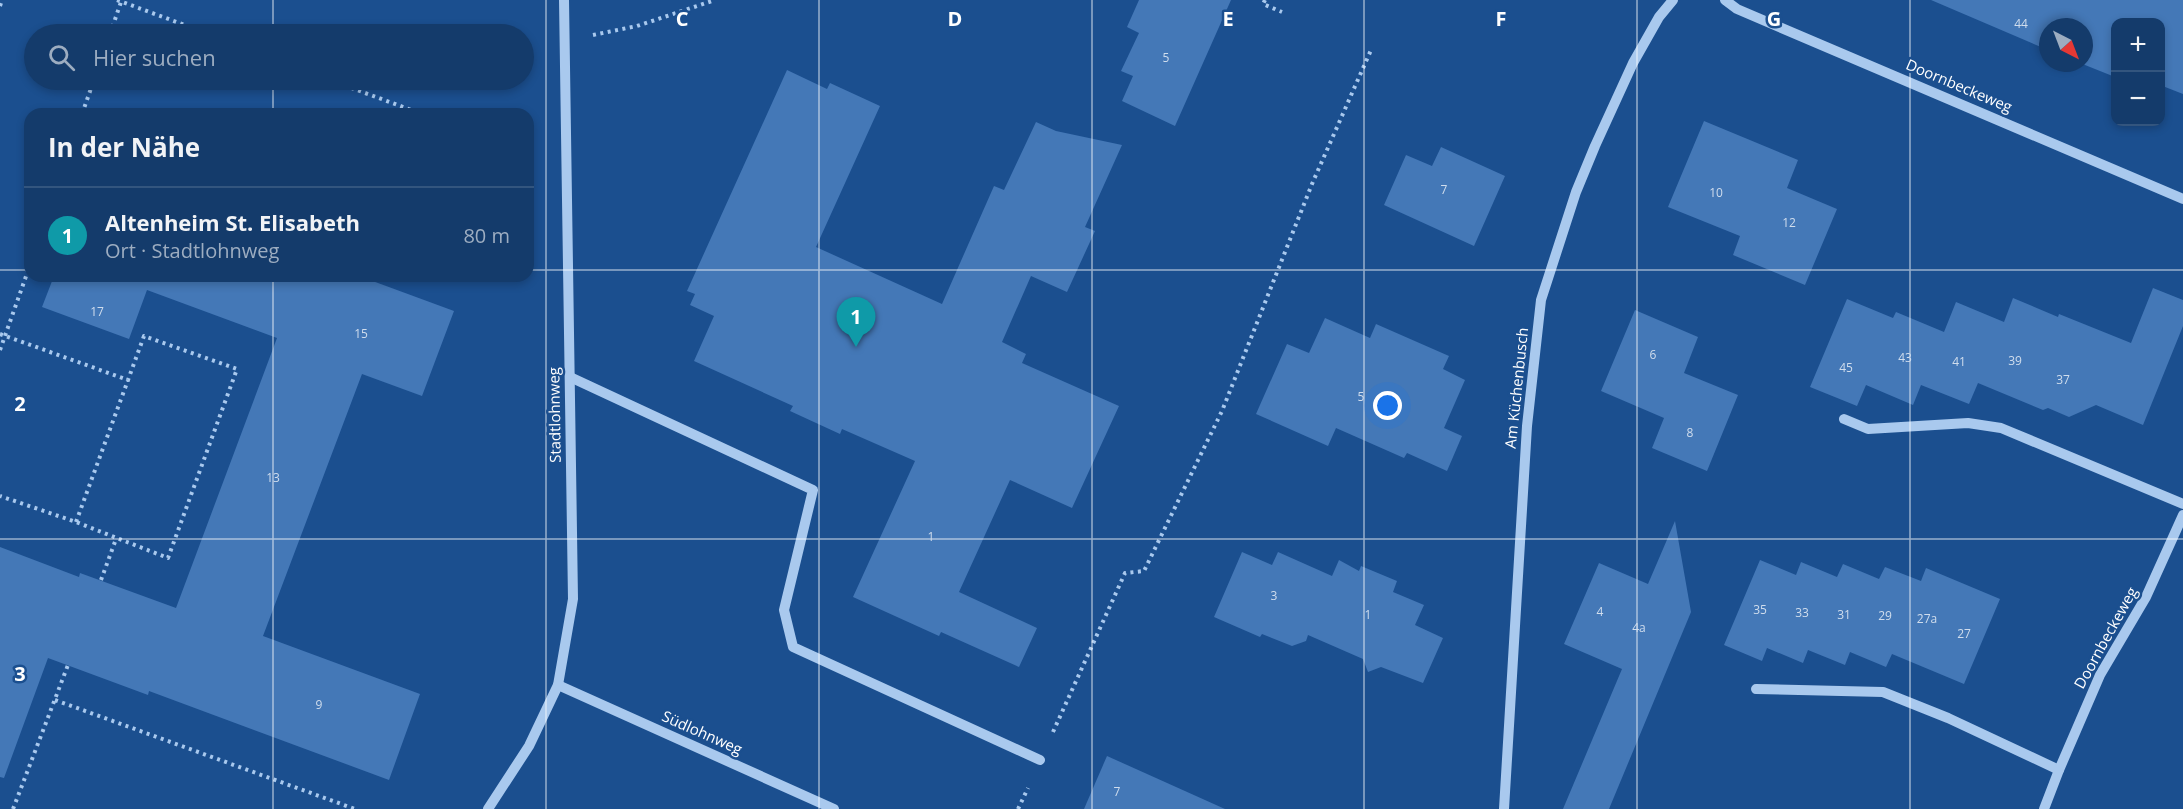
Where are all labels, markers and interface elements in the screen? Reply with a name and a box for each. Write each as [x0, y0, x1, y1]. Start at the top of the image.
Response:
text: C [676, 5, 689, 32]
text: D [948, 5, 962, 32]
text: E [1222, 5, 1234, 32]
text: F [1496, 5, 1506, 32]
text: G [1767, 5, 1781, 32]
house number: 44 [2014, 15, 2028, 32]
north arrow [2039, 18, 2093, 72]
map controls [2111, 18, 2165, 126]
button: + [2111, 18, 2165, 72]
search box [24, 24, 534, 90]
icon: search [45, 41, 78, 74]
text: Hier suchen [93, 42, 216, 72]
house number: 5 [1163, 49, 1170, 66]
street label: Doornbeckeweg [1903, 54, 2016, 116]
button: − [2111, 72, 2165, 126]
text: In der Nähe [48, 129, 200, 165]
house number: 7 [1441, 181, 1448, 198]
house number: 10 [1709, 184, 1723, 201]
text: Altenheim St. Elisabeth [105, 207, 360, 237]
house number: 12 [1782, 214, 1796, 231]
text: 1 [62, 222, 73, 249]
text: 80 m [463, 222, 510, 249]
text: Ort · Stadtlohnweg [105, 237, 279, 264]
pin: 1 [836, 298, 876, 347]
house number: 17 [90, 303, 104, 320]
house number: 15 [354, 325, 368, 342]
street label: Am Küchenbusch [1500, 326, 1532, 449]
house number: 6 [1650, 346, 1657, 363]
house number: 43 [1898, 349, 1912, 366]
house number: 39 [2008, 352, 2022, 369]
house number: 41 [1952, 353, 1966, 370]
house number: 45 [1839, 359, 1853, 376]
street label: Stadtlohnweg [543, 367, 565, 463]
house number: 37 [2056, 371, 2070, 388]
house number: 5 [1358, 388, 1365, 405]
text: 2 [14, 390, 26, 417]
your location [1373, 391, 1402, 420]
house number: 8 [1687, 424, 1694, 441]
house number: 13 [266, 469, 280, 486]
house number: 1 [928, 528, 934, 545]
street label: Doornbeckeweg [2069, 583, 2141, 692]
house number: 3 [1271, 587, 1278, 604]
house number: 35 [1753, 601, 1767, 618]
house number: 4 [1597, 603, 1604, 620]
house number: 33 [1795, 604, 1809, 621]
house number: 1 [1365, 606, 1371, 623]
house number: 31 [1837, 606, 1851, 623]
house number: 29 [1878, 607, 1892, 624]
house number: 27a [1917, 610, 1937, 627]
house number: 4a [1632, 619, 1646, 636]
house number: 27 [1957, 625, 1971, 642]
text: 3 [14, 660, 26, 687]
house number: 9 [316, 696, 323, 713]
street label: Südlohnweg [659, 705, 746, 759]
house number: 7 [1114, 783, 1121, 800]

